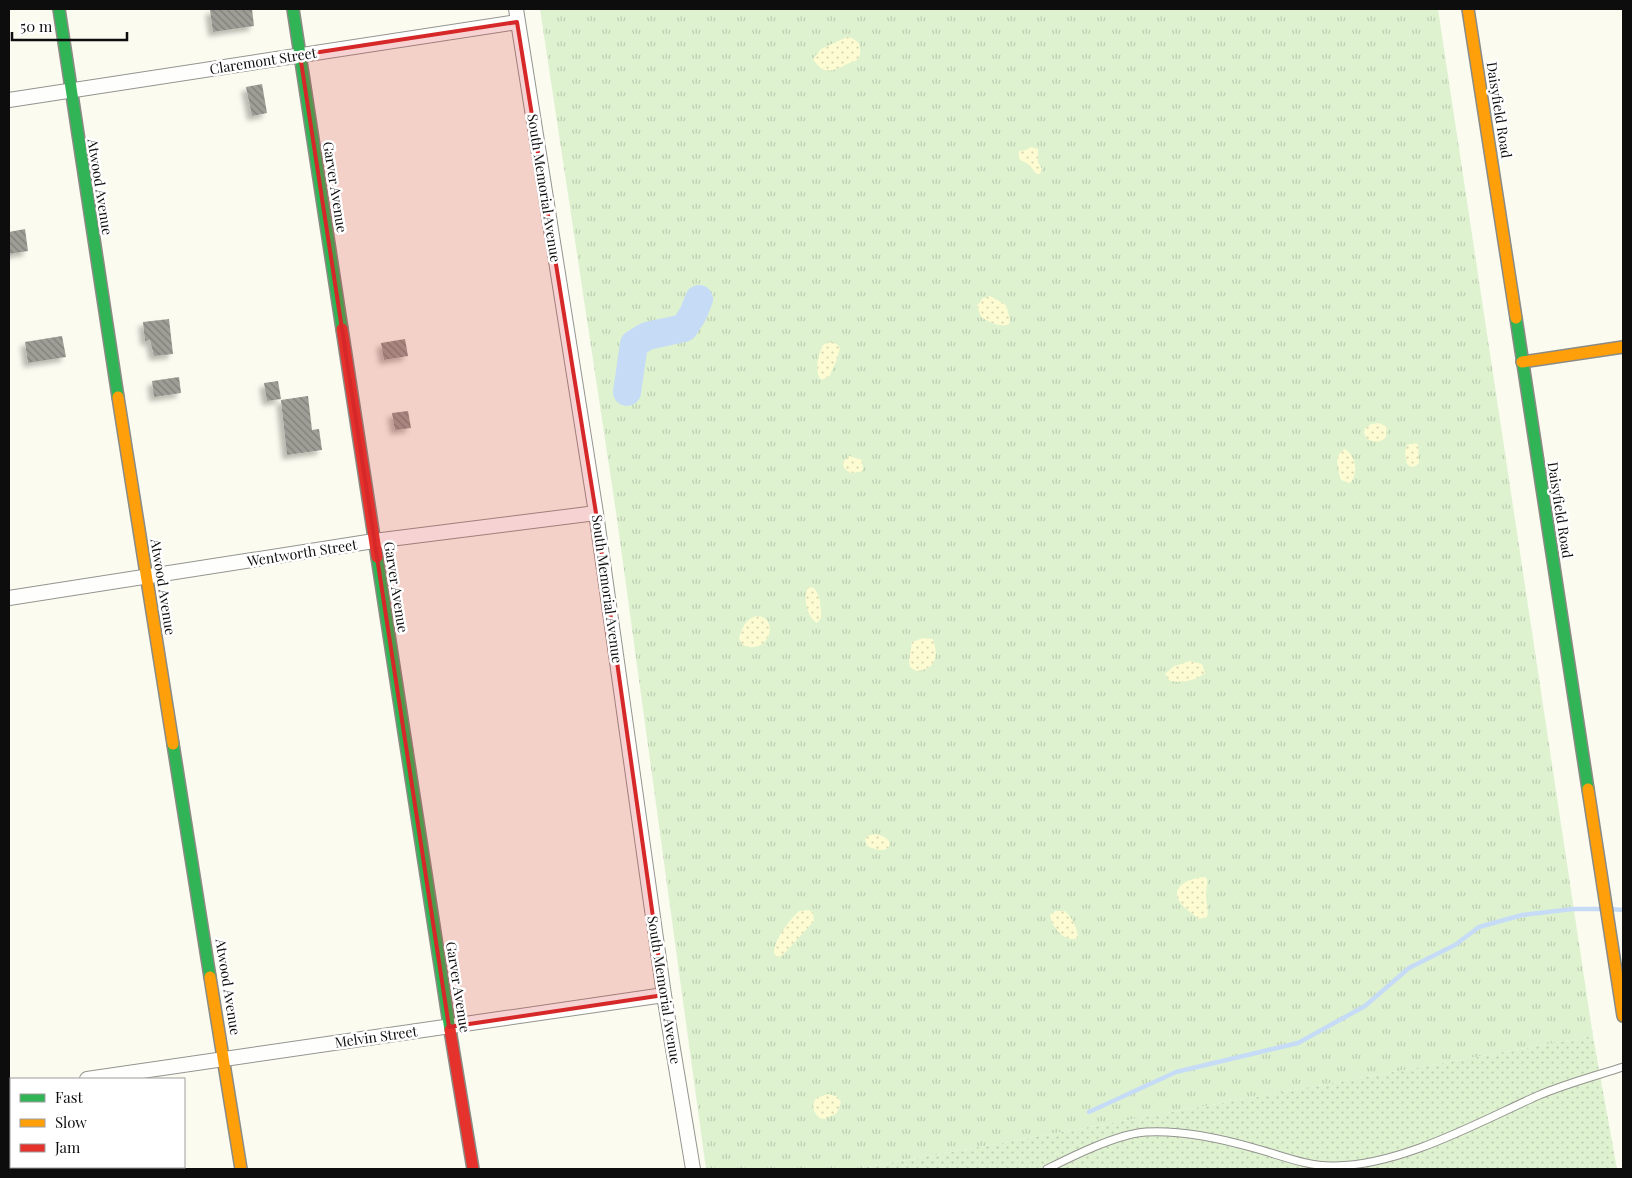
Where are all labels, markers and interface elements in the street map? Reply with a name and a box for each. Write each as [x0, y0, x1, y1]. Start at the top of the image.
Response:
scale bar [12, 10, 128, 42]
text: 50 m [20, 16, 53, 36]
street label: Claremont Street [208, 43, 319, 78]
street label: Daisyfield Road [1482, 60, 1517, 160]
street label: South Memorial Avenue [523, 113, 566, 263]
street label: Atwood Avenue [83, 136, 117, 236]
street label: Garver Avenue [319, 140, 352, 234]
street label: Daisyfield Road [1543, 460, 1578, 560]
street label: South Memorial Avenue [588, 513, 627, 664]
street label: Wentworth Street [245, 534, 359, 571]
street label: Atwood Avenue [146, 536, 180, 636]
street label: Garver Avenue [380, 540, 413, 634]
street label: South Memorial Avenue [643, 915, 686, 1065]
street label: Atwood Avenue [211, 936, 245, 1036]
street label: Garver Avenue [442, 940, 475, 1034]
street label: Melvin Street [333, 1021, 420, 1052]
legend [10, 1078, 185, 1168]
text: Fast [55, 1087, 84, 1107]
text: Slow [55, 1112, 87, 1132]
text: Jam [54, 1137, 81, 1157]

